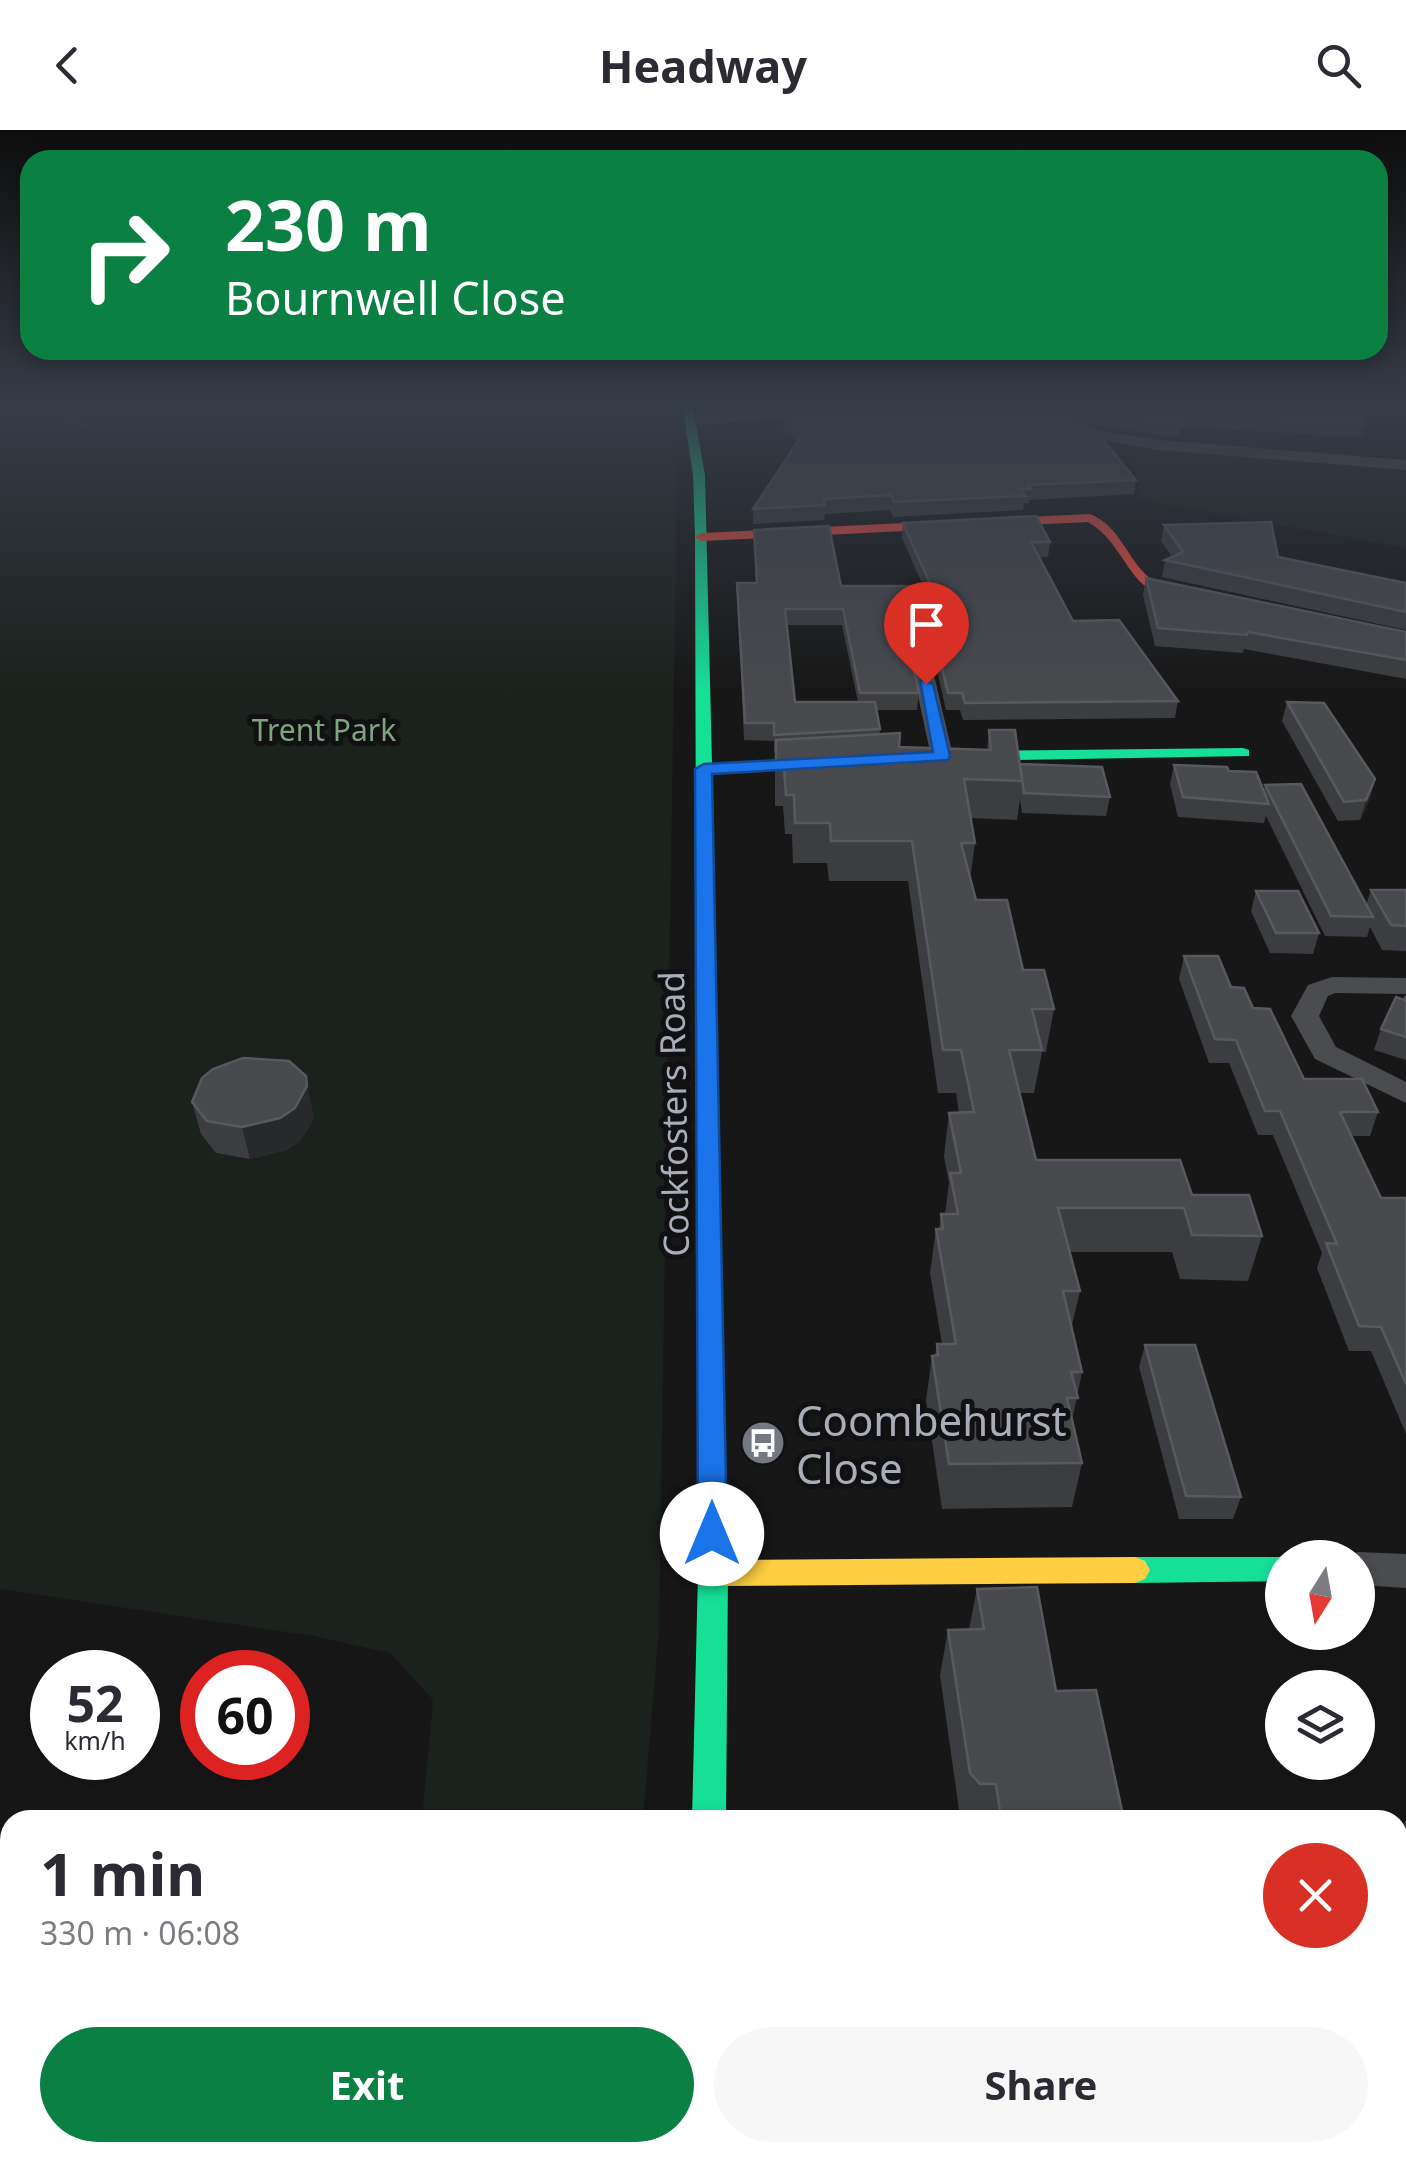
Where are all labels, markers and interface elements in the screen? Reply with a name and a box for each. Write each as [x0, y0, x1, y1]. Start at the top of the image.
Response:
text: Headway [599, 35, 807, 96]
icon: back [40, 38, 95, 93]
icon: search [1311, 38, 1366, 93]
text: 230 m [225, 176, 432, 272]
icon: right [60, 190, 190, 320]
text: Bournwell Close [225, 267, 566, 328]
pin [884, 582, 969, 685]
icon: arrive [899, 597, 954, 652]
park label: Trent Park [252, 709, 396, 750]
street label: Cockfosters Road [647, 971, 699, 1257]
place label: Coombehurst Close [796, 1391, 1067, 1496]
bus stop icon: Coombehurst Close [740, 1420, 786, 1466]
position arrow [660, 1482, 764, 1586]
north arrow [1265, 1540, 1375, 1650]
map controls [1265, 1540, 1375, 1780]
speed limit sign: 60 [180, 1650, 310, 1780]
text: 52 [66, 1669, 124, 1737]
button: layers [1265, 1670, 1375, 1780]
text: km/h [64, 1723, 126, 1757]
text: 1 min [40, 1832, 205, 1914]
button: close [1263, 1843, 1368, 1948]
text: 330 m · 06:08 [40, 1911, 240, 1954]
button: Exit [40, 2027, 694, 2142]
button: Share [714, 2027, 1368, 2142]

